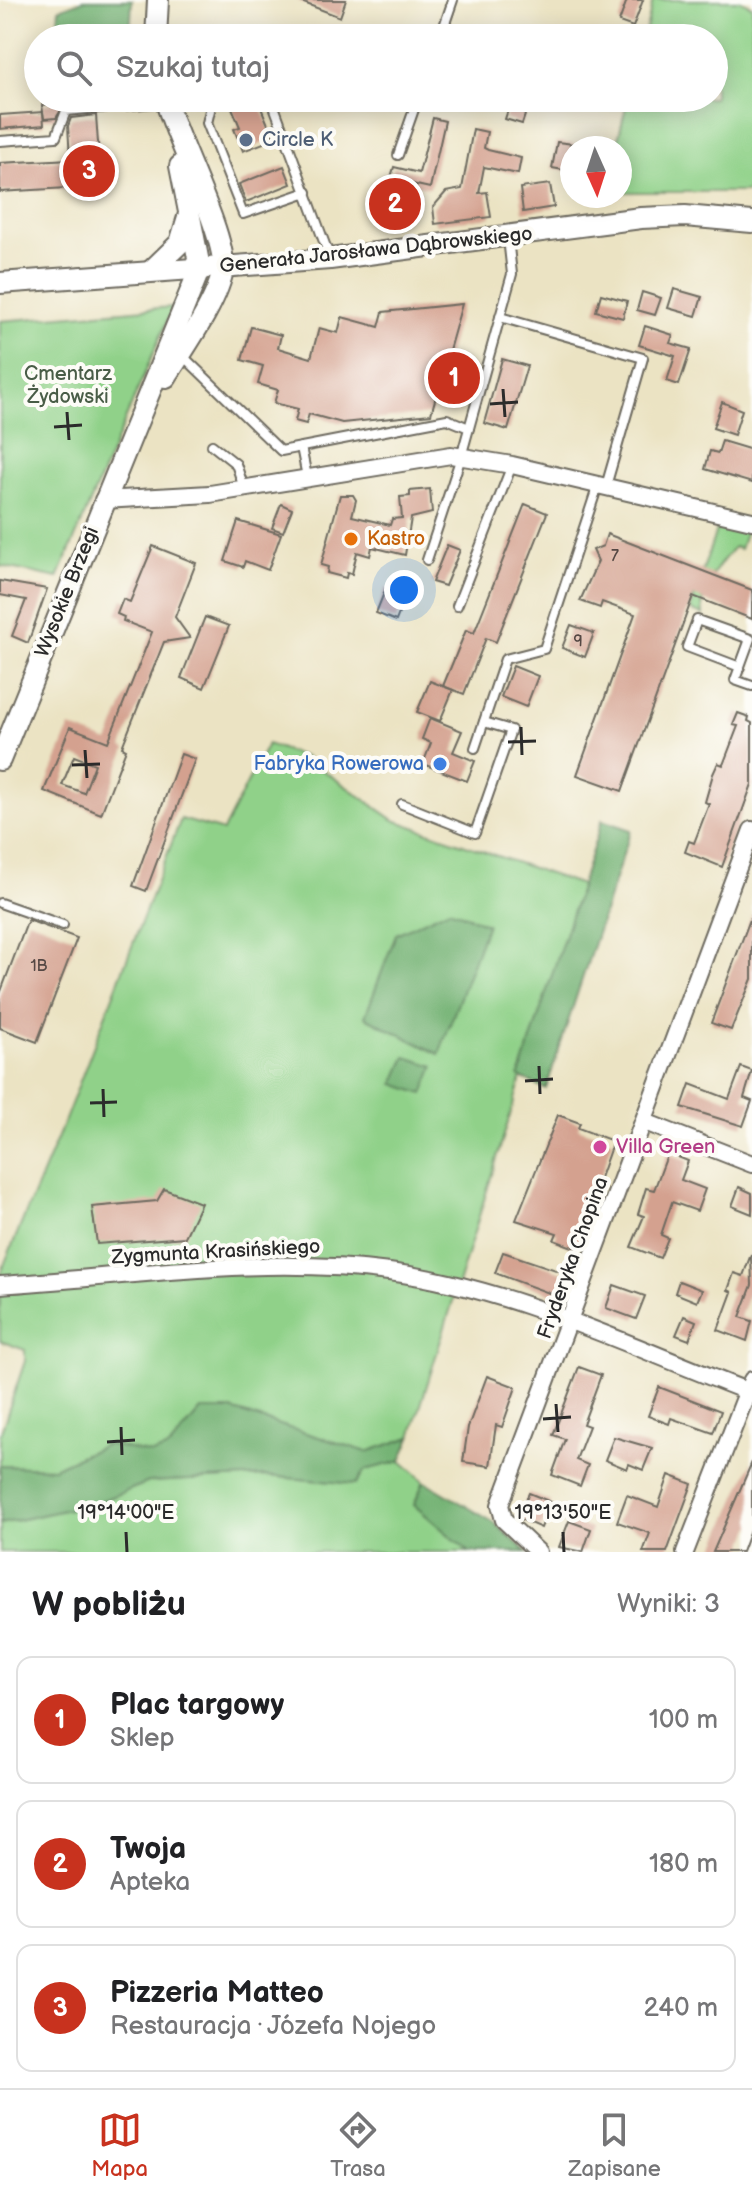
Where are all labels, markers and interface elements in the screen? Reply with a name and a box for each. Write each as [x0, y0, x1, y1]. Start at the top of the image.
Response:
search box [24, 24, 728, 112]
icon: search [52, 46, 96, 90]
text: Szukaj tutaj [116, 50, 270, 86]
place label: Circle K [262, 128, 333, 152]
marker: Circle K [237, 131, 255, 149]
north arrow [560, 136, 632, 208]
pin: 3 [63, 141, 115, 201]
pin: 2 [369, 174, 421, 234]
street label: Generała Jarosława Dąbrowskiego [218, 222, 534, 278]
pin: 1 [428, 348, 480, 408]
park label: Cmentarz Żydowski [24, 362, 112, 409]
street label: Wysokie Brzegi [30, 523, 104, 661]
place label: Kastro [367, 527, 425, 551]
marker: Kastro [342, 530, 360, 548]
house number: 7 [611, 547, 619, 566]
your location [384, 570, 424, 610]
house number: 9 [573, 632, 583, 651]
place label: Fabryka Rowerowa [253, 752, 424, 776]
marker: Fabryka Rowerowa [431, 755, 449, 773]
house number: 1B [30, 957, 48, 976]
place label: Villa Green [616, 1135, 715, 1159]
marker: Villa Green [591, 1138, 609, 1156]
street label: Fryderyka Chopina [532, 1174, 614, 1342]
street label: Zygmunta Krasińskiego [110, 1235, 321, 1270]
text: 19°14'00"E [77, 1501, 175, 1525]
text: 19°13'50"E [515, 1501, 611, 1525]
text: W pobliżu [32, 1584, 186, 1625]
text: Wyniki: 3 [617, 1589, 720, 1620]
text: Plac targowy [110, 1687, 284, 1723]
text: 1 [55, 1705, 65, 1736]
text: 100 m [649, 1705, 718, 1736]
text: Sklep [110, 1723, 175, 1754]
text: Twoja [110, 1831, 186, 1867]
text: 2 [52, 1849, 68, 1880]
text: 180 m [649, 1849, 718, 1880]
text: Apteka [110, 1867, 190, 1898]
text: Pizzeria Matteo [110, 1975, 324, 2011]
text: 3 [52, 1993, 68, 2024]
text: 240 m [643, 1993, 718, 2024]
text: Restauracja · Józefa Nojego [110, 2011, 436, 2042]
tab: Mapa [91, 2108, 148, 2183]
tab: Trasa [330, 2108, 386, 2183]
tab: Zapisane [568, 2108, 661, 2183]

